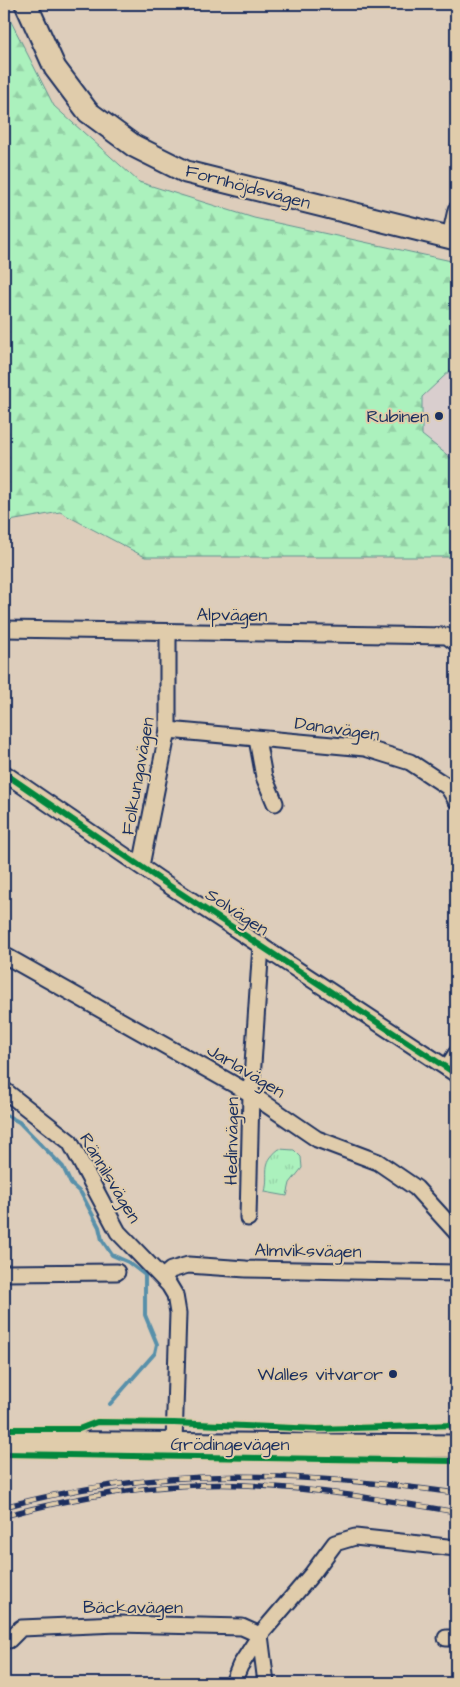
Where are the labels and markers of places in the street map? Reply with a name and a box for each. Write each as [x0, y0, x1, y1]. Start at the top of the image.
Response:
place label: Rubinen [366, 404, 429, 429]
marker: Rubinen [433, 410, 445, 422]
place label: Walles vitvaror [257, 1362, 383, 1387]
marker: Walles vitvaror [387, 1368, 399, 1380]

